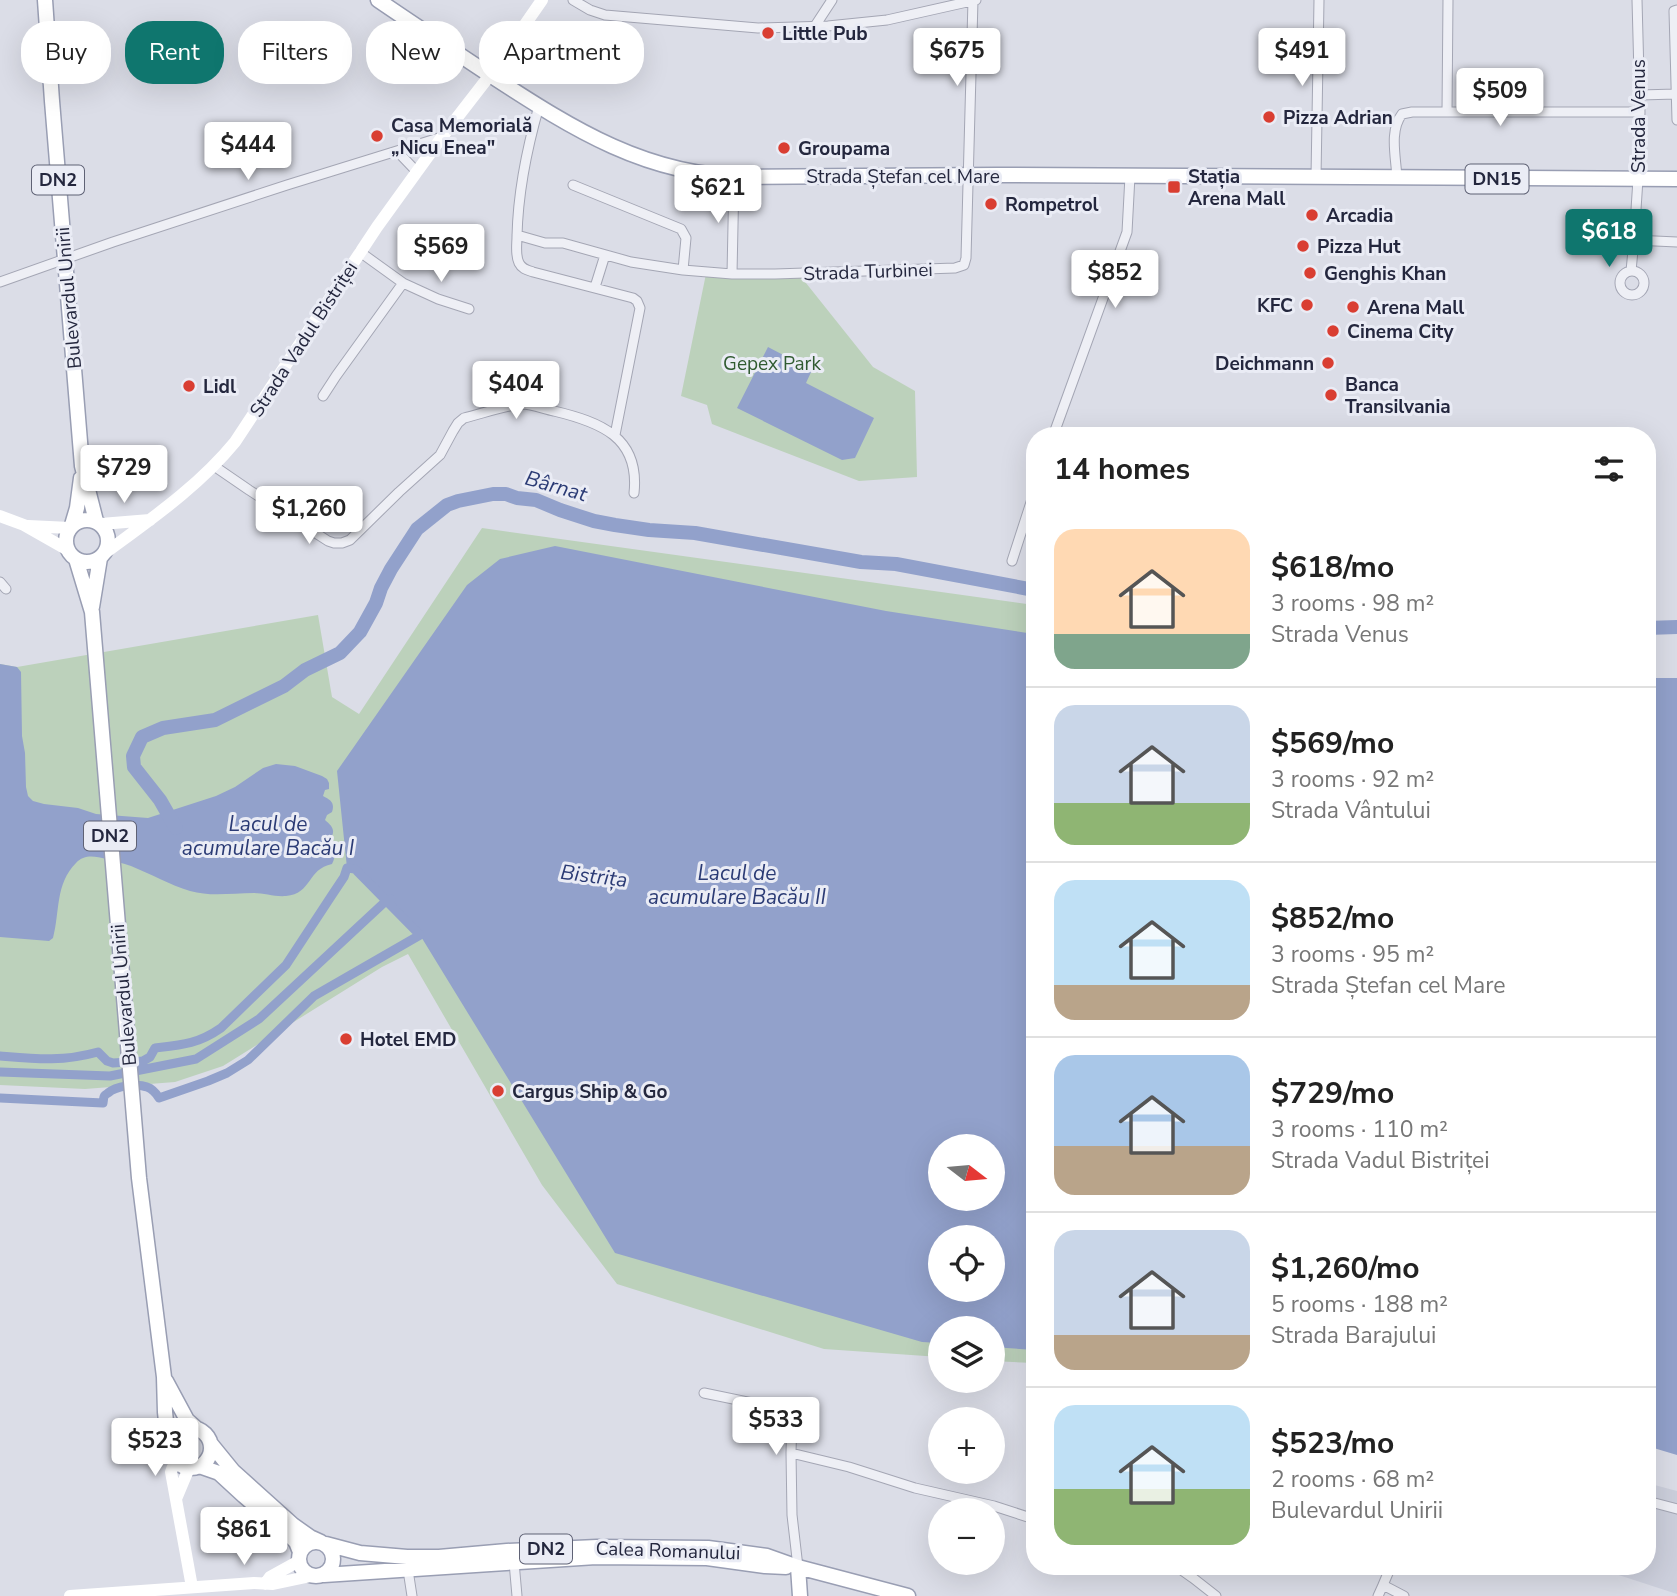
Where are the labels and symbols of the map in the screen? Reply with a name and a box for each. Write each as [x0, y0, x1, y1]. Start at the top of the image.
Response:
place label: Little Pub [782, 21, 868, 47]
marker: Little Pub [760, 25, 776, 41]
pin: $675 [916, 28, 998, 88]
pin: $491 [1261, 28, 1343, 88]
street label: Strada Venus [1626, 59, 1652, 173]
pin: $509 [1459, 68, 1541, 128]
place label: Pizza Adrian [1283, 105, 1393, 131]
marker: Pizza Adrian [1261, 109, 1277, 125]
place label: Casa Memorială „Nicu Enea" [391, 113, 532, 161]
pin: $444 [207, 122, 289, 182]
marker: Casa Memorială „Nicu Enea" [369, 128, 385, 144]
place label: Groupama [798, 136, 890, 162]
marker: Groupama [776, 140, 792, 156]
street label: Strada Ștefan cel Mare [806, 164, 1000, 190]
place label: Stația Arena Mall [1188, 164, 1285, 212]
road number: DN15 [1466, 164, 1528, 194]
road number: DN2 [32, 166, 84, 195]
pin: $621 [677, 166, 759, 225]
marker: Stația Arena Mall [1166, 179, 1182, 195]
place label: Rompetrol [1005, 192, 1099, 218]
marker: Rompetrol [983, 196, 999, 212]
place label: Arcadia [1326, 203, 1393, 229]
marker: Arcadia [1304, 207, 1320, 223]
pin: $618 [1568, 210, 1650, 269]
pin: $569 [400, 224, 482, 284]
street label: Bulevardul Unirii [50, 226, 88, 370]
place label: Pizza Hut [1317, 234, 1401, 260]
marker: Pizza Hut [1295, 238, 1311, 254]
pin: $852 [1074, 250, 1156, 310]
street label: Strada Vadul Bistriței [244, 257, 364, 422]
street label: Strada Turbinei [803, 257, 933, 287]
place label: Genghis Khan [1324, 261, 1446, 287]
marker: Genghis Khan [1302, 265, 1318, 281]
place label: KFC [1257, 293, 1293, 319]
place label: Arena Mall [1367, 295, 1464, 321]
marker: KFC [1299, 297, 1315, 313]
marker: Arena Mall [1345, 299, 1361, 315]
place label: Cinema City [1347, 319, 1455, 345]
marker: Cinema City [1325, 323, 1341, 339]
park label: Gepex Park [723, 351, 821, 377]
place label: Deichmann [1215, 351, 1314, 377]
marker: Deichmann [1320, 355, 1336, 371]
pin: $404 [475, 362, 557, 421]
place label: Banca Transilvania [1345, 372, 1451, 420]
place label: Lidl [203, 374, 236, 400]
marker: Lidl [181, 378, 197, 394]
marker: Banca Transilvania [1323, 387, 1339, 403]
pin: $729 [83, 446, 165, 505]
water label: Bârnat [522, 464, 591, 508]
pin: $1,260 [252, 486, 366, 546]
water label: Lacul de acumulare Bacău I [182, 810, 355, 862]
road number: DN2 [84, 822, 136, 850]
water label: Bistrița [559, 858, 629, 894]
water label: Lacul de acumulare Bacău II [648, 859, 826, 911]
street label: Bulevardul Unirii [105, 923, 143, 1067]
place label: Hotel EMD [360, 1027, 457, 1053]
marker: Hotel EMD [338, 1031, 354, 1047]
place label: Cargus Ship & Go [512, 1079, 668, 1105]
marker: Cargus Ship & Go [490, 1083, 506, 1099]
north arrow [928, 1134, 1004, 1211]
pin: $533 [735, 1398, 817, 1457]
pin: $523 [114, 1418, 196, 1478]
pin: $861 [203, 1508, 285, 1567]
road number: DN2 [520, 1534, 572, 1564]
street label: Calea Romanului [595, 1535, 741, 1567]

